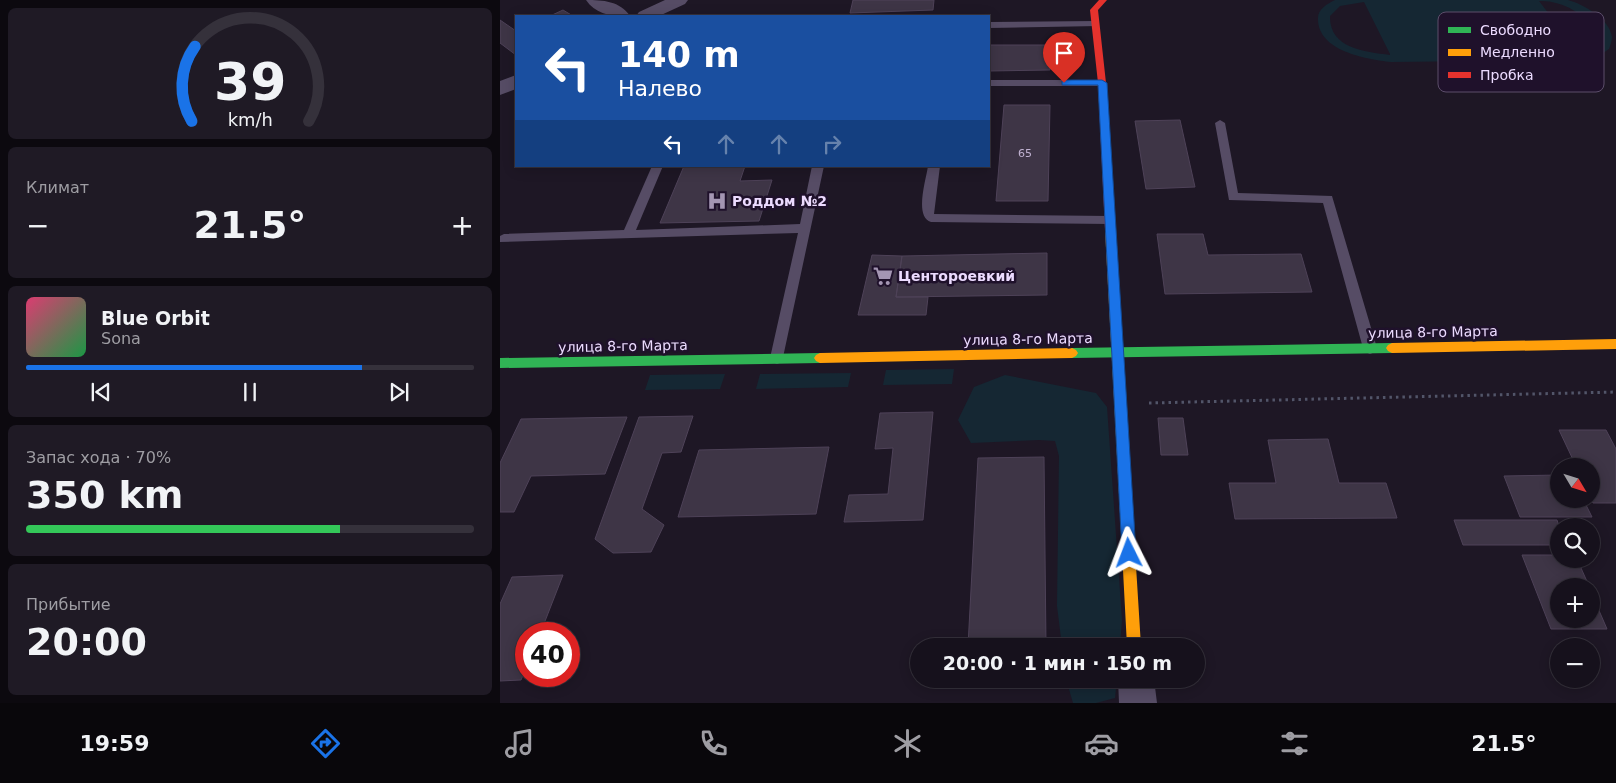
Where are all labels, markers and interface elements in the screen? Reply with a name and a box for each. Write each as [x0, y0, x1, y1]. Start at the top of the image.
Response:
legend [1438, 12, 1604, 92]
text: Свободно [1480, 22, 1551, 38]
pin [1043, 32, 1085, 83]
icon: left [535, 35, 600, 100]
text: 140 m [618, 35, 740, 75]
icon: arrive [1050, 39, 1078, 67]
text: Медленно [1480, 44, 1555, 60]
text: 39 [214, 52, 286, 112]
text: Пробка [1480, 67, 1534, 83]
text: Налево [618, 76, 702, 101]
text: km/h [227, 109, 273, 130]
icon: left [659, 130, 687, 158]
icon: ahead [712, 130, 740, 158]
icon: ahead [765, 130, 793, 158]
icon: right [818, 130, 846, 158]
house number: 65 [1018, 147, 1032, 160]
text: Климат [26, 178, 89, 197]
hospital icon: Роддом №2 [706, 190, 728, 212]
place label: Роддом №2 [732, 193, 827, 209]
text: 21.5° [194, 203, 306, 247]
text: − [26, 209, 49, 242]
text: + [451, 209, 474, 242]
supermarket icon: Центороевкий [872, 265, 894, 287]
place label: Центороевкий [898, 268, 1015, 284]
text: Blue Orbit [101, 307, 210, 329]
street label: улица 8-го Марта [1368, 323, 1498, 341]
text: Sona [101, 329, 141, 348]
street label: улица 8-го Марта [963, 330, 1093, 348]
street label: улица 8-го Марта [558, 337, 688, 355]
icon: previous [87, 378, 115, 406]
icon: pause [236, 378, 264, 406]
icon: next [385, 378, 413, 406]
text: Запас хода · 70% [26, 448, 171, 467]
north arrow [1550, 458, 1600, 508]
map controls [1550, 458, 1600, 688]
text: 350 km [26, 473, 183, 517]
button: search [1550, 518, 1600, 568]
position arrow [1102, 526, 1154, 578]
button: + [1550, 578, 1600, 628]
text: Прибытие [26, 595, 111, 614]
text: 20:00 [26, 620, 147, 664]
speed limit sign: 40 [515, 622, 580, 687]
button: − [1550, 638, 1600, 688]
text: 20:00 · 1 мин · 150 m [943, 652, 1172, 674]
icon: directions [308, 726, 343, 761]
icon: music [502, 726, 537, 761]
icon: phone [696, 726, 731, 761]
icon: climate [890, 726, 925, 761]
icon: car [1084, 726, 1119, 761]
icon: filters [1277, 726, 1312, 761]
text: 19:59 [79, 731, 149, 756]
text: 21.5° [1471, 731, 1537, 756]

